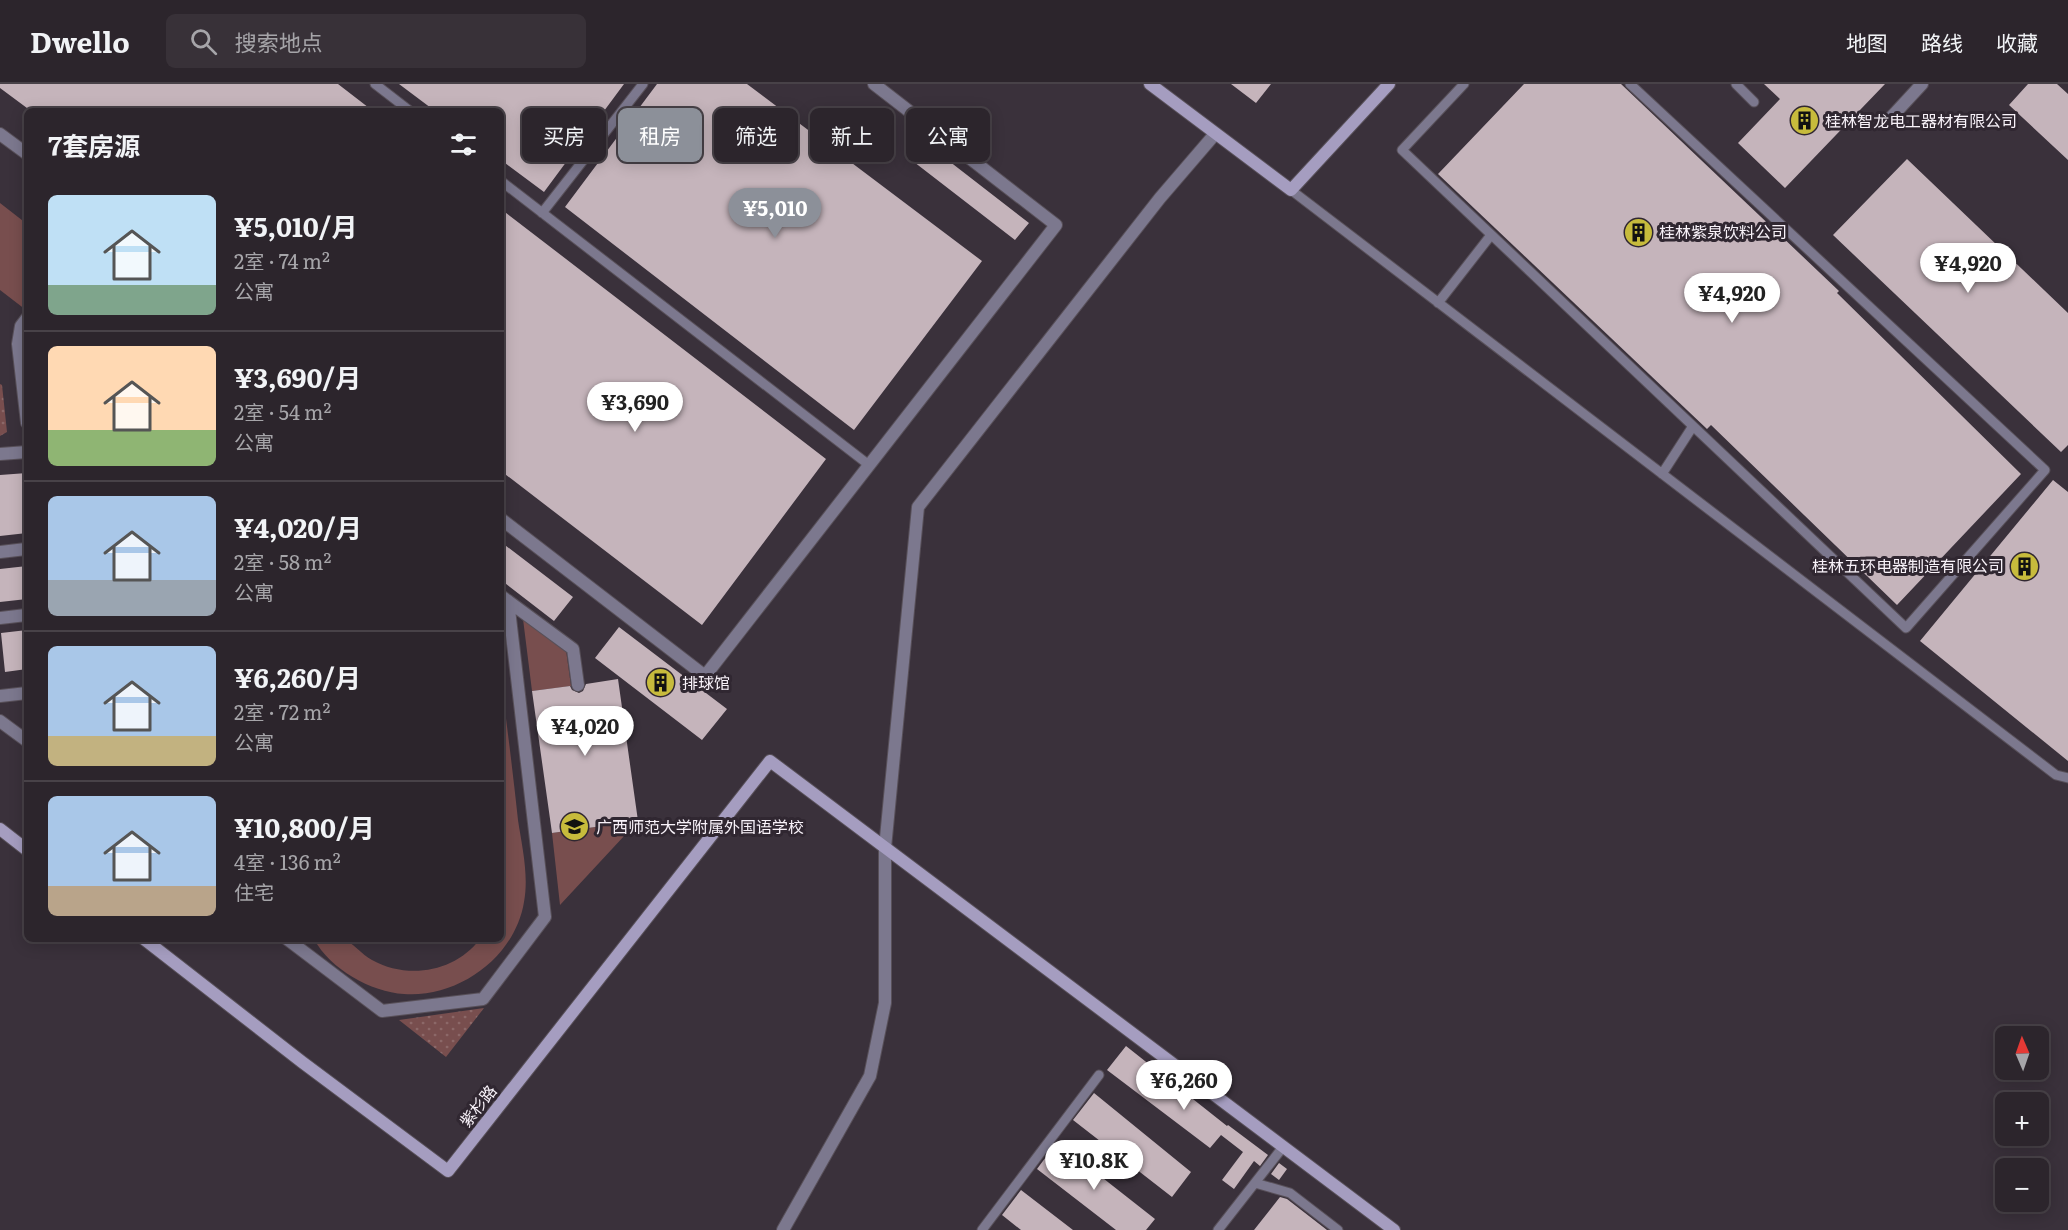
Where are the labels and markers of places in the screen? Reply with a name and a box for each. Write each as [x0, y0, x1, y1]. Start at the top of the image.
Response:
building icon: 桂林智龙电工器材有限公司 [1788, 105, 1820, 137]
place label: 桂林智龙电工器材有限公司 [1825, 108, 2017, 132]
pin: ¥5,010 [726, 188, 824, 239]
building icon: 桂林紫泉饮料公司 [1622, 216, 1654, 248]
place label: 桂林紫泉饮料公司 [1659, 219, 1787, 243]
pin: ¥4,920 [1919, 243, 2017, 294]
pin: ¥4,920 [1683, 273, 1781, 324]
pin: ¥3,690 [586, 382, 684, 433]
building icon: 桂林五环电器制造有限公司 [2009, 550, 2041, 582]
place label: 桂林五环电器制造有限公司 [1812, 553, 2004, 577]
building icon: 排球馆 [645, 667, 677, 699]
place label: 排球馆 [682, 670, 730, 694]
pin: ¥4,020 [536, 706, 634, 757]
school or university icon: 广西师范大学附属外国语学校 [559, 811, 591, 843]
place label: 广西师范大学附属外国语学校 [596, 814, 804, 838]
pin: ¥6,260 [1135, 1060, 1233, 1111]
pin: ¥10.8K [1045, 1140, 1143, 1191]

